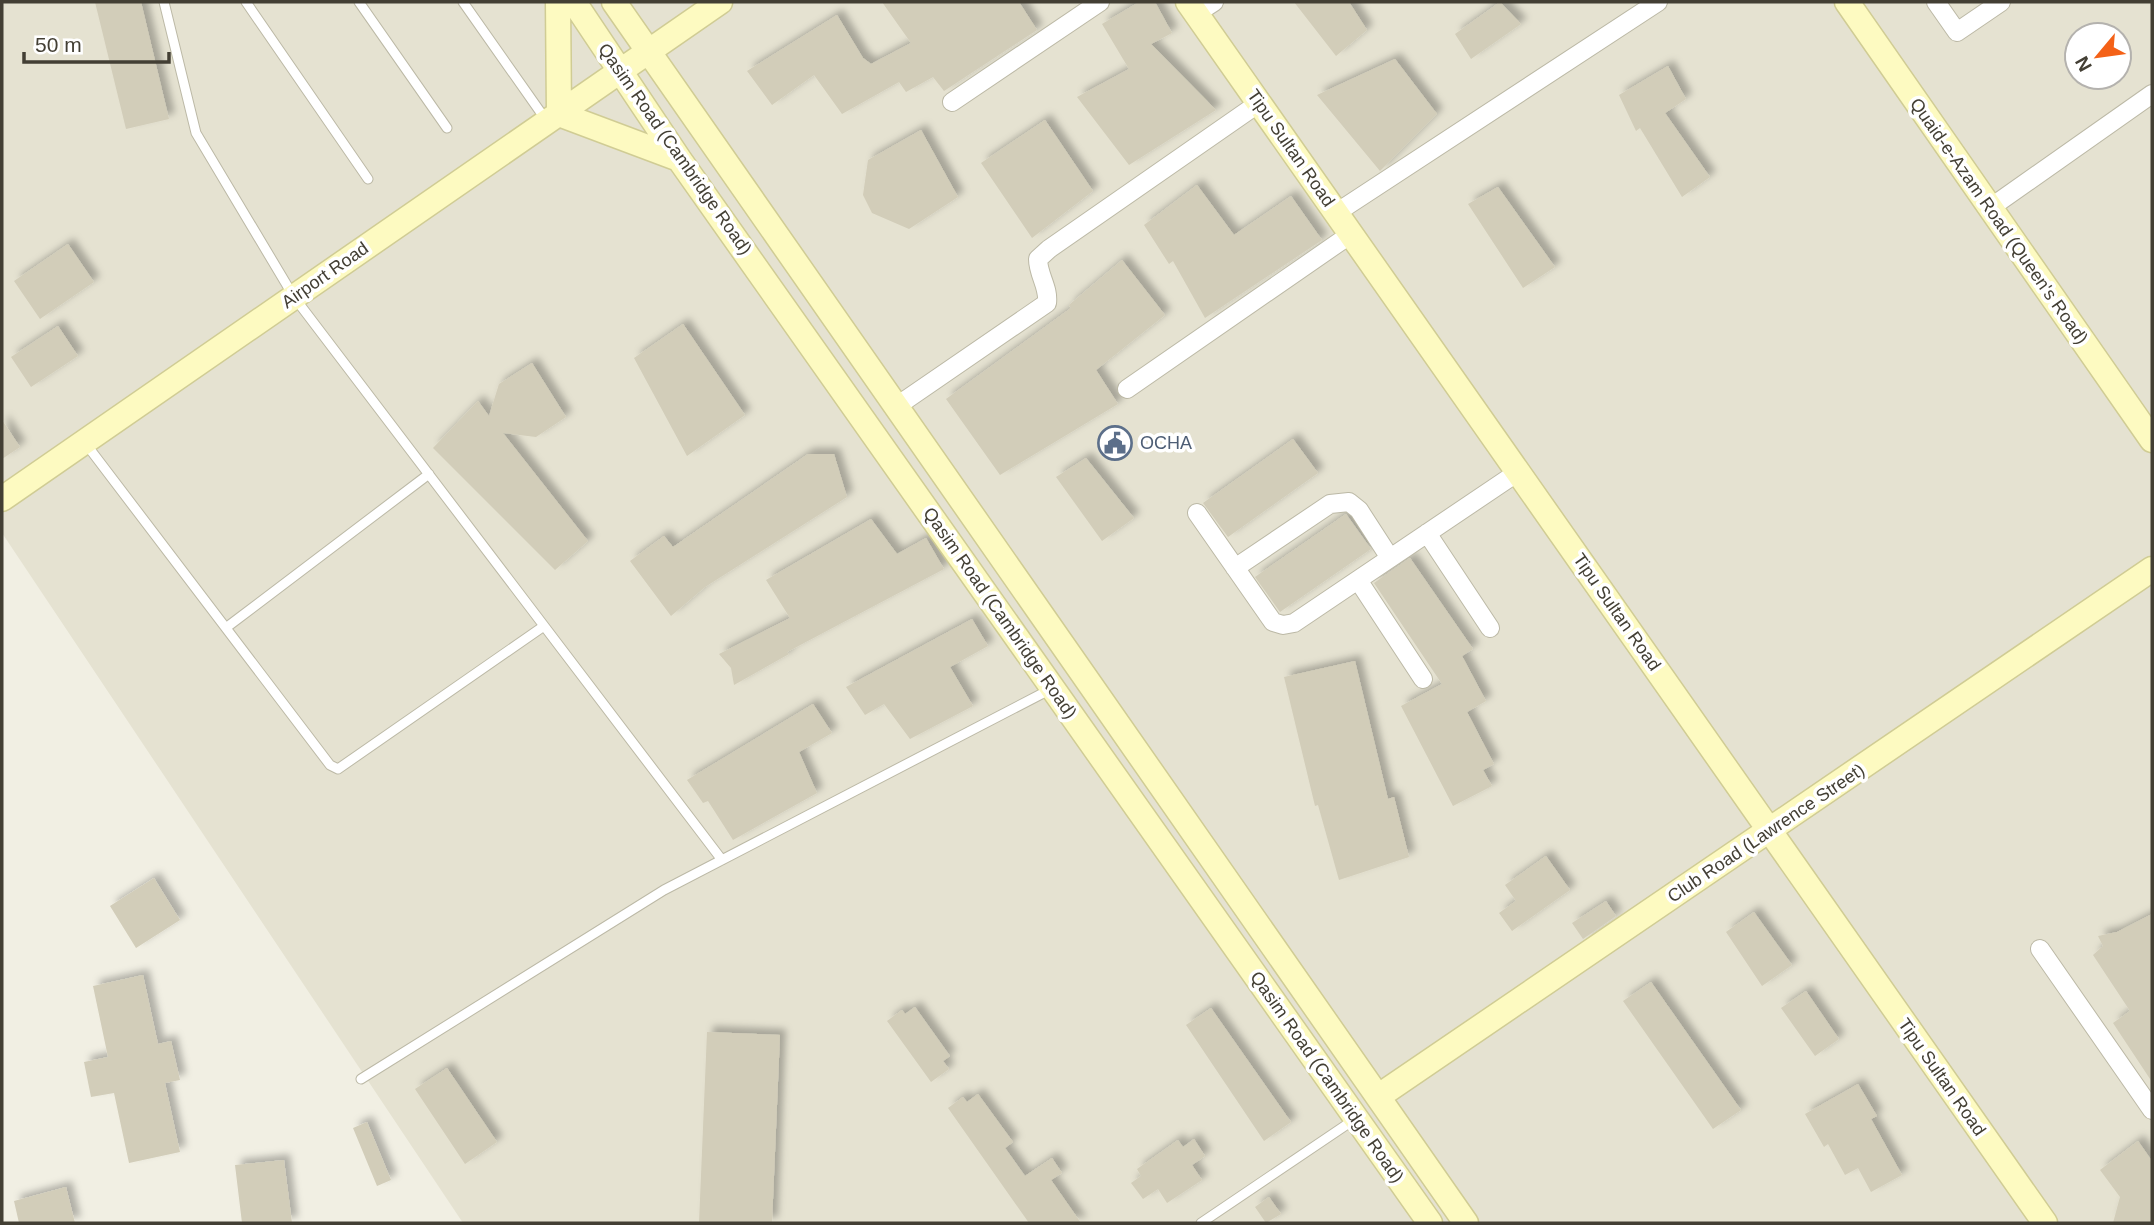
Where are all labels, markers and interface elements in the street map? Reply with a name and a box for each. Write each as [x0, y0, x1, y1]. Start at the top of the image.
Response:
scale bar [24, 21, 170, 65]
north arrow [2063, 21, 2133, 91]
text: 50 m [35, 33, 82, 56]
street label: Qasim Road (Cambridge Road) [594, 40, 756, 258]
text: N [2071, 53, 2096, 75]
street label: Tipu Sultan Road [1243, 86, 1339, 210]
street label: Quaid-e-Azam Road (Queen's Road) [1906, 94, 2092, 348]
street label: Airport Road [278, 238, 372, 312]
public building icon: OCHA [1096, 424, 1134, 462]
place label: OCHA [1140, 433, 1192, 453]
street label: Qasim Road (Cambridge Road) [919, 504, 1081, 722]
street label: Tipu Sultan Road [1569, 550, 1665, 674]
street label: Club Road (Lawrence Street) [1664, 760, 1868, 906]
street label: Qasim Road (Cambridge Road) [1246, 968, 1408, 1186]
street label: Tipu Sultan Road [1894, 1015, 1990, 1139]

